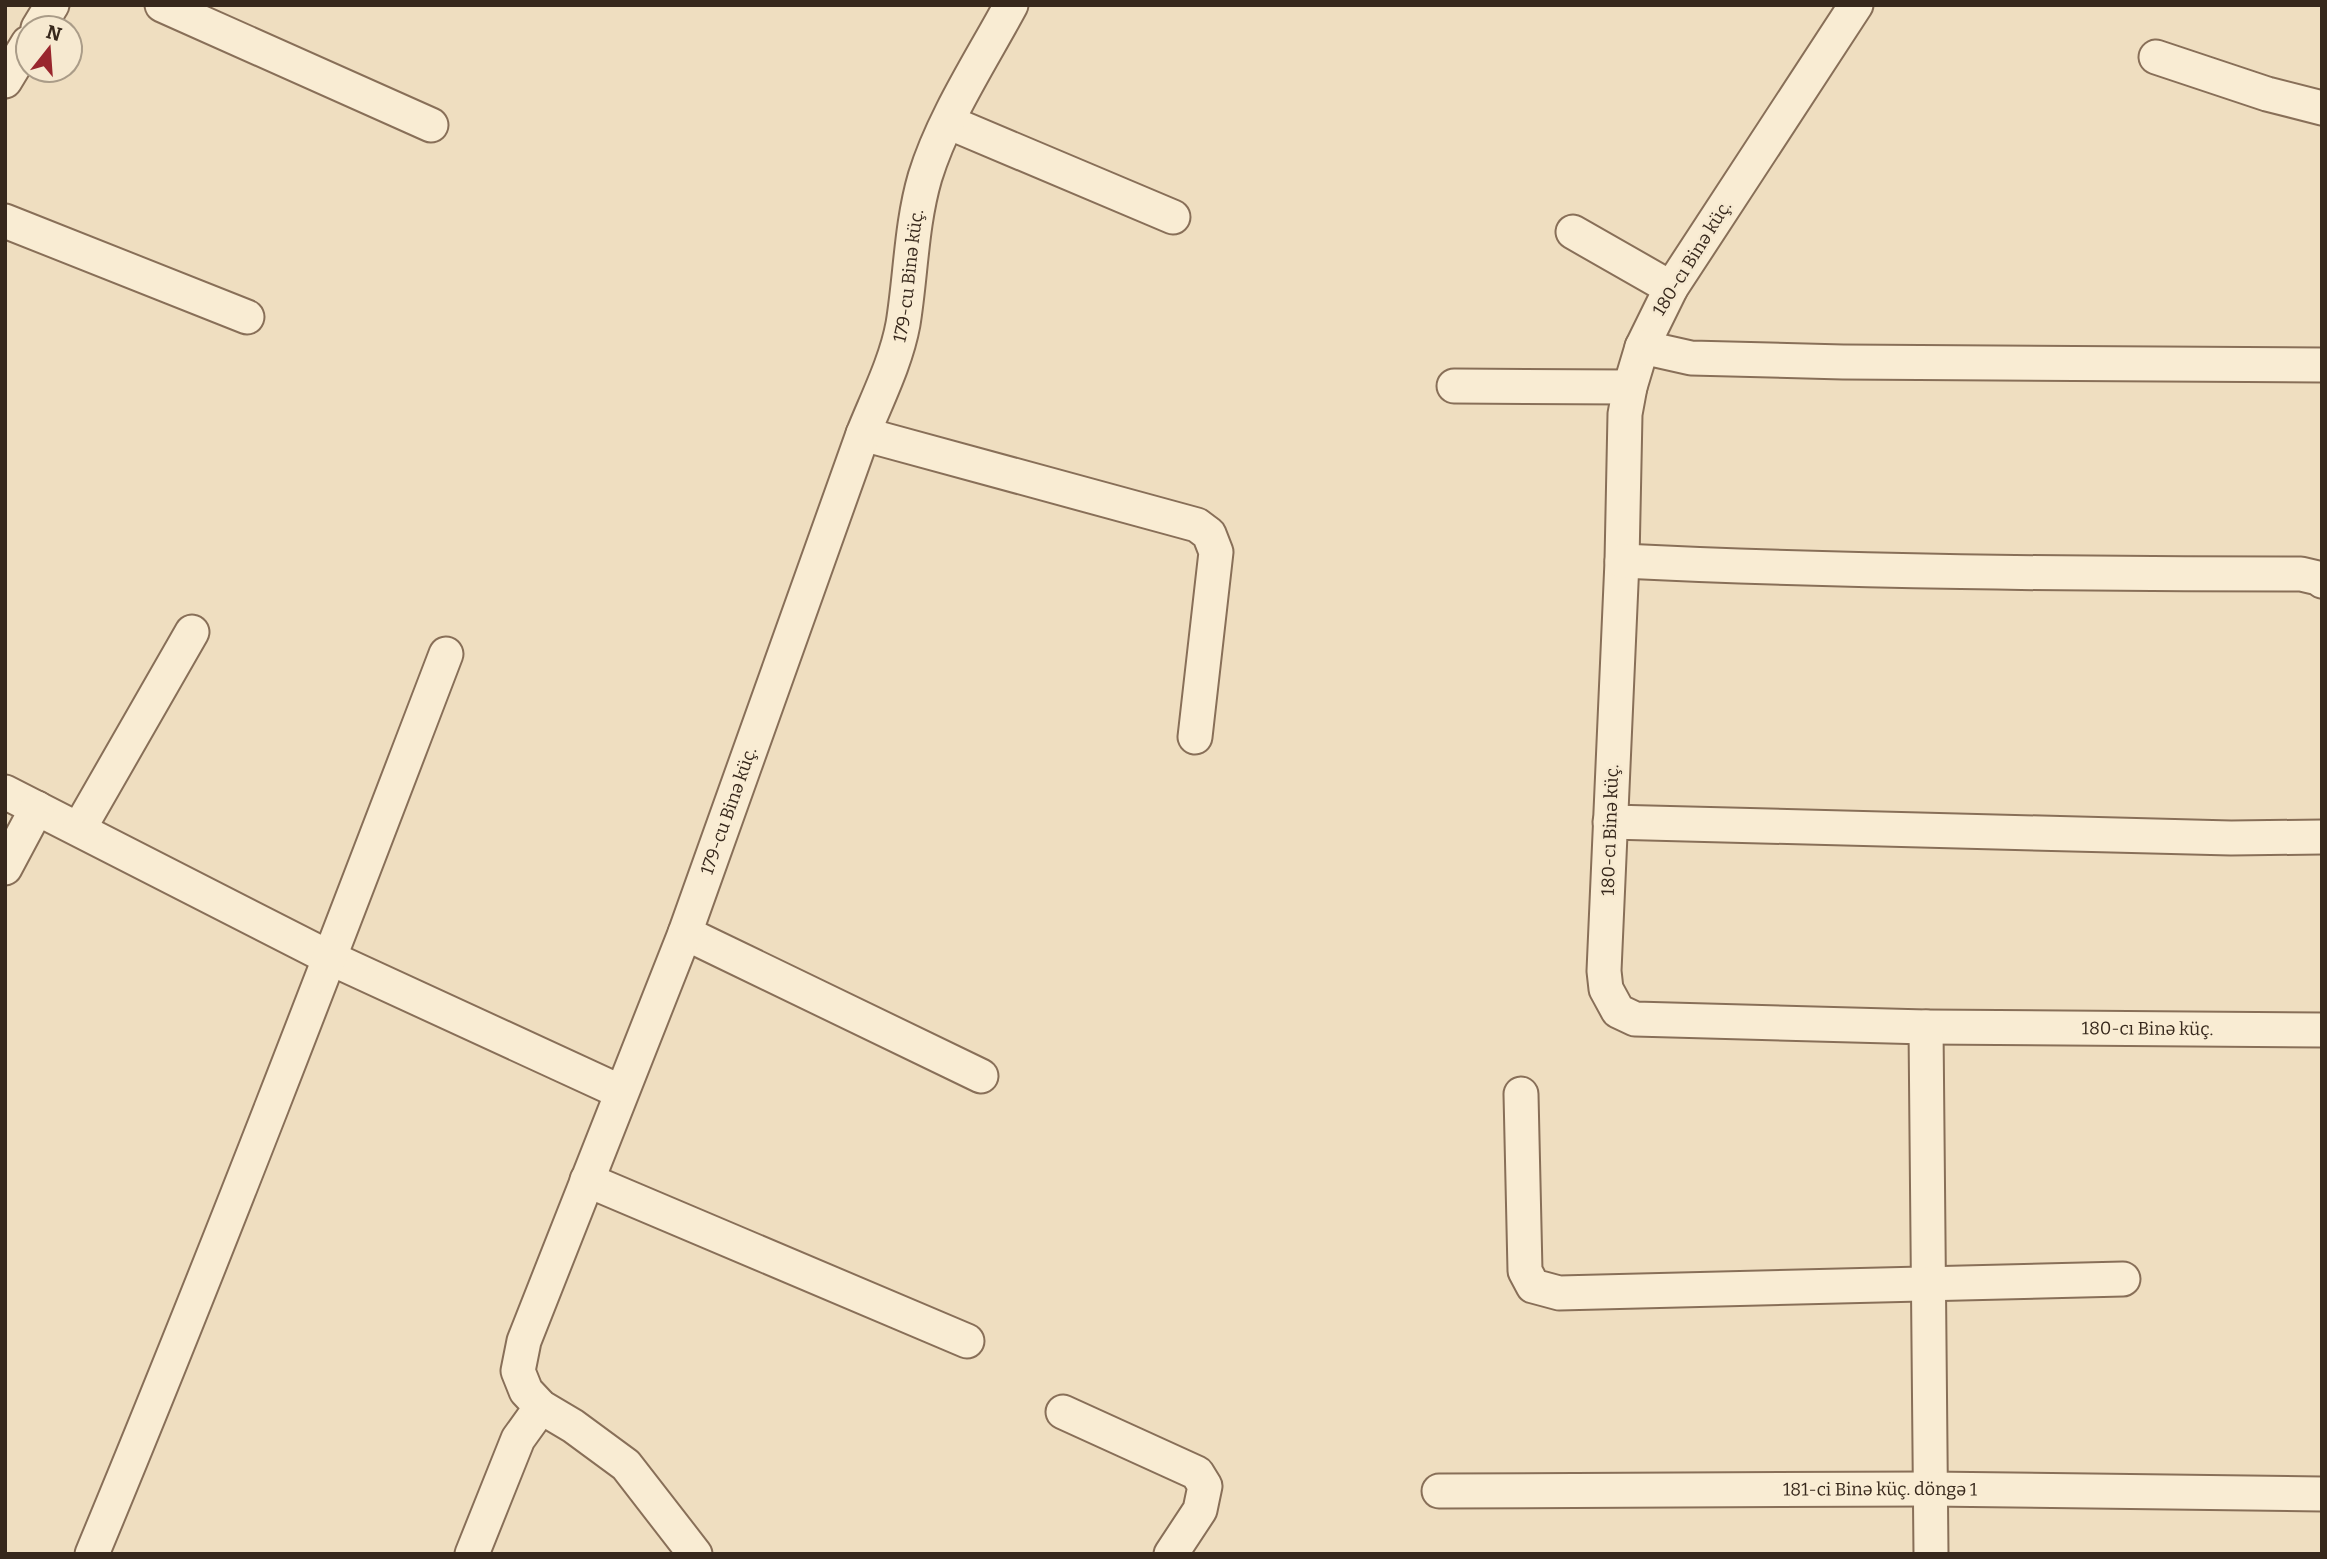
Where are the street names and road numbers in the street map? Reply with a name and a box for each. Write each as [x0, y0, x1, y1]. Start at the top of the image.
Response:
street label: 180-cı Binə küç. [1648, 196, 1736, 320]
street label: 179-cu Binə küç. [888, 207, 928, 345]
street label: 179-cu Binə küç. [696, 744, 761, 878]
street label: 180-cı Binə küç. [1597, 764, 1623, 896]
street label: 180-cı Binə küç. [2082, 1017, 2213, 1040]
street label: 181-ci Binə küç. döngə 1 [1783, 1478, 1978, 1501]

